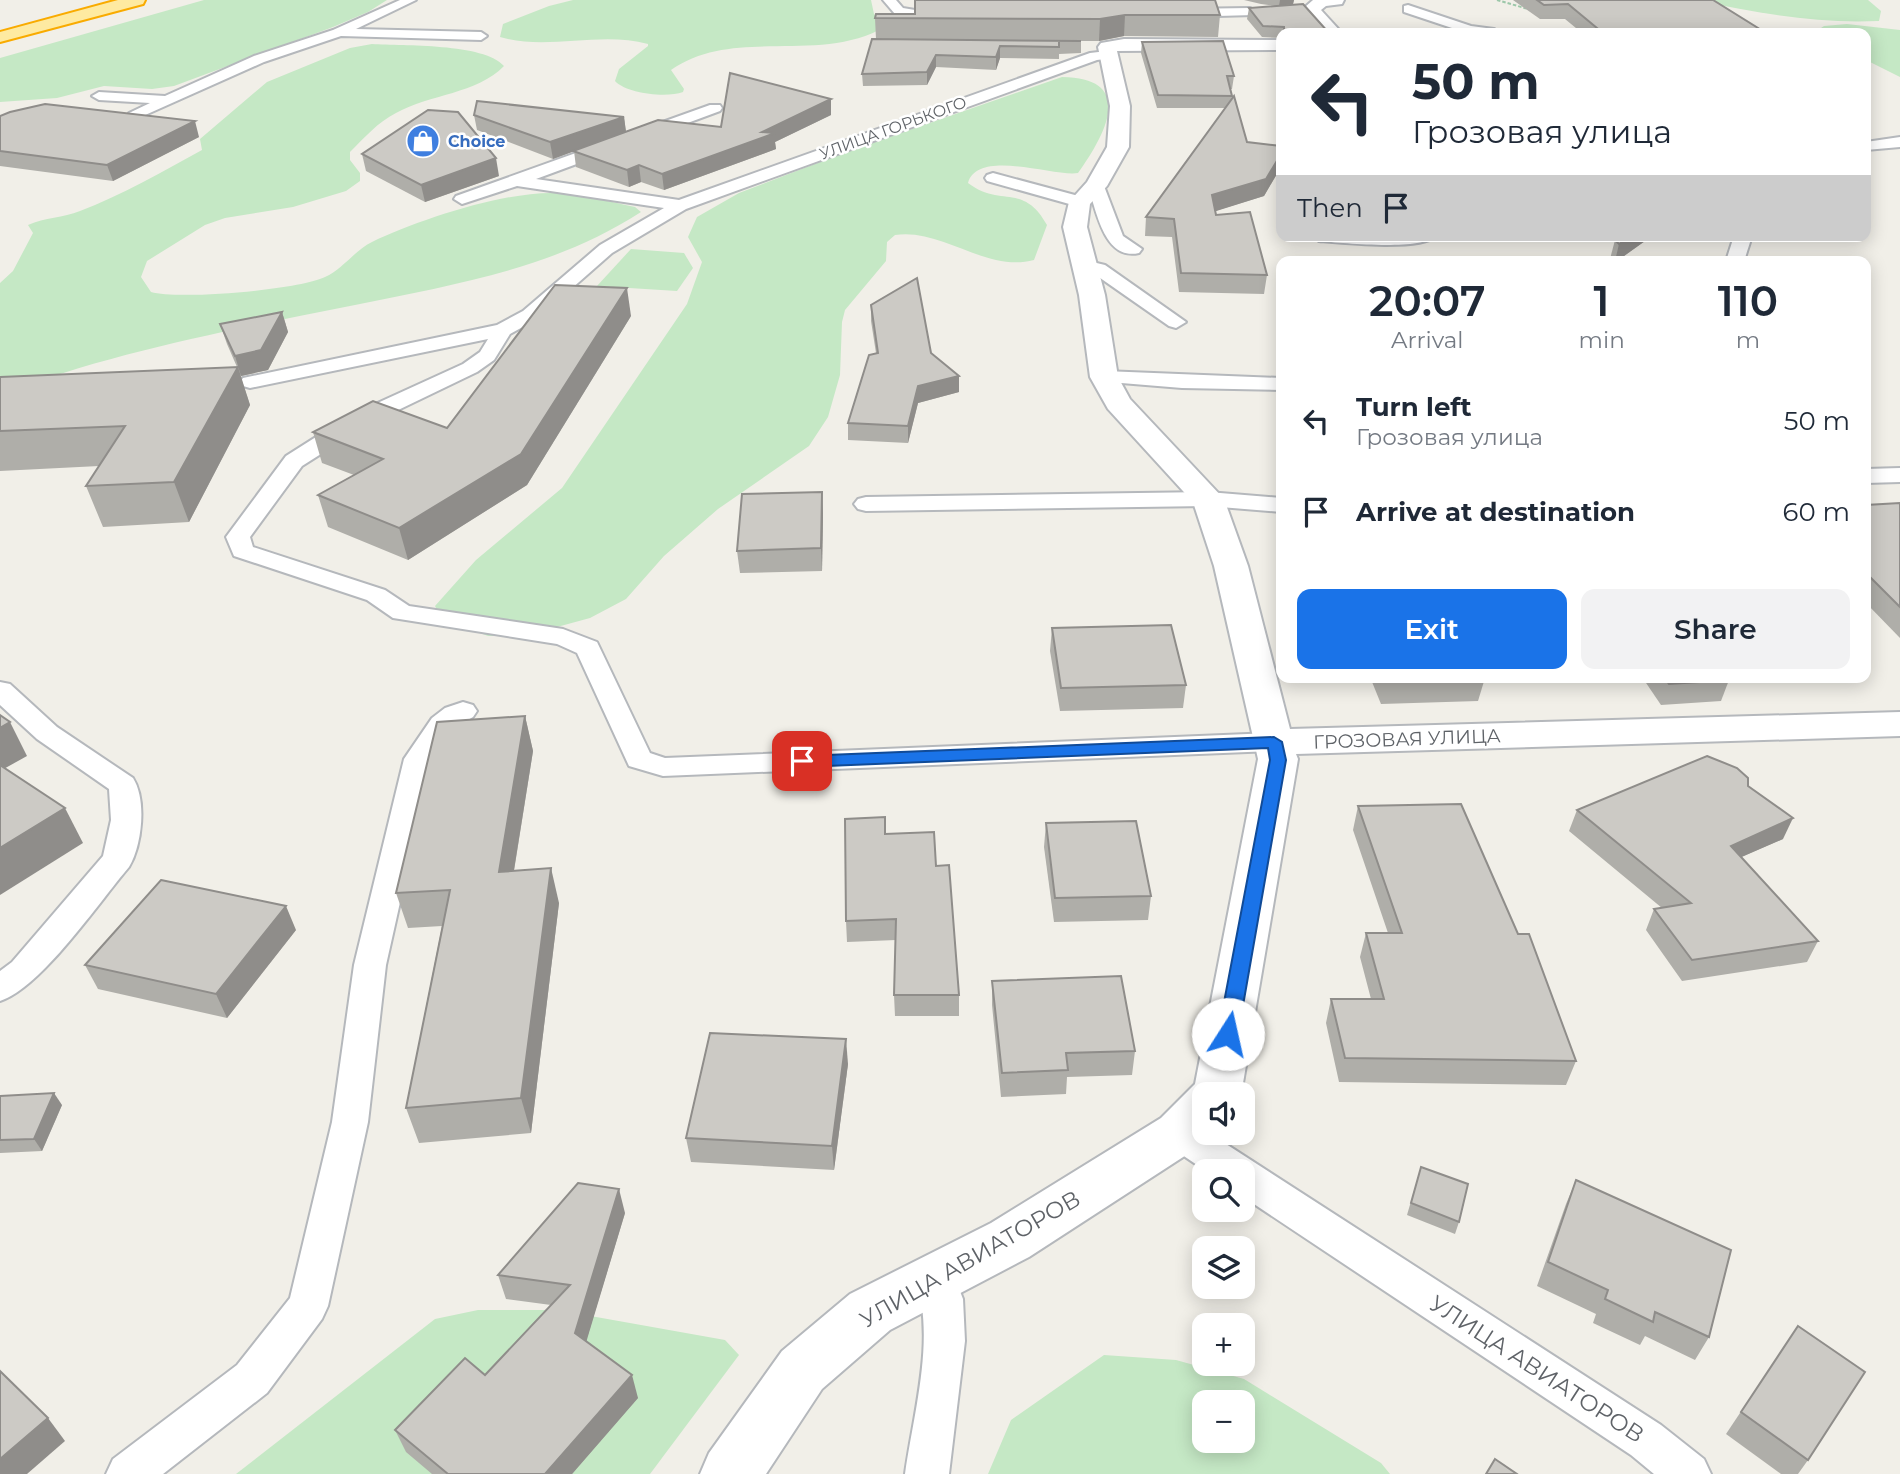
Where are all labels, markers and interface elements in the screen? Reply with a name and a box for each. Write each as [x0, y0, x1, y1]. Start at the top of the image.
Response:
text: 50 m [1412, 52, 1540, 111]
icon: left [1297, 56, 1388, 147]
street label: УЛИЦА ГОРЬКОГО [817, 93, 969, 163]
text: Грозовая улица [1412, 112, 1672, 151]
shop icon: Choice [404, 122, 442, 160]
place label: Choice [448, 132, 505, 151]
icon: arrive [1377, 189, 1415, 227]
text: Then [1297, 192, 1363, 224]
text: 20:07 [1369, 275, 1486, 327]
text: 1 [1594, 275, 1610, 327]
text: 110 [1718, 275, 1778, 327]
text: Arrival [1391, 326, 1464, 354]
text: min [1579, 326, 1625, 354]
text: m [1736, 326, 1760, 354]
text: Turn left [1356, 391, 1472, 423]
icon: left [1297, 402, 1335, 440]
text: 50 m [1784, 405, 1850, 437]
text: Грозовая улица [1356, 423, 1543, 451]
icon: arrive [1297, 493, 1335, 531]
text: Arrive at destination [1356, 496, 1635, 528]
text: 60 m [1783, 496, 1850, 528]
button: Exit [1297, 589, 1567, 669]
button: Share [1581, 589, 1850, 669]
street label: ГРОЗОВАЯ УЛИЦА [1313, 724, 1501, 754]
pin [772, 731, 832, 791]
icon: arrive [783, 742, 821, 780]
position arrow [1191, 997, 1265, 1071]
map controls [1192, 1082, 1255, 1453]
button: sound [1192, 1082, 1255, 1145]
button: search [1192, 1159, 1255, 1222]
street label: УЛИЦА АВИАТОРОВ [855, 1184, 1085, 1334]
button: layers [1192, 1236, 1255, 1299]
street label: УЛИЦА АВИАТОРОВ [1425, 1289, 1649, 1449]
button: + [1192, 1313, 1255, 1376]
button: − [1192, 1390, 1255, 1453]

